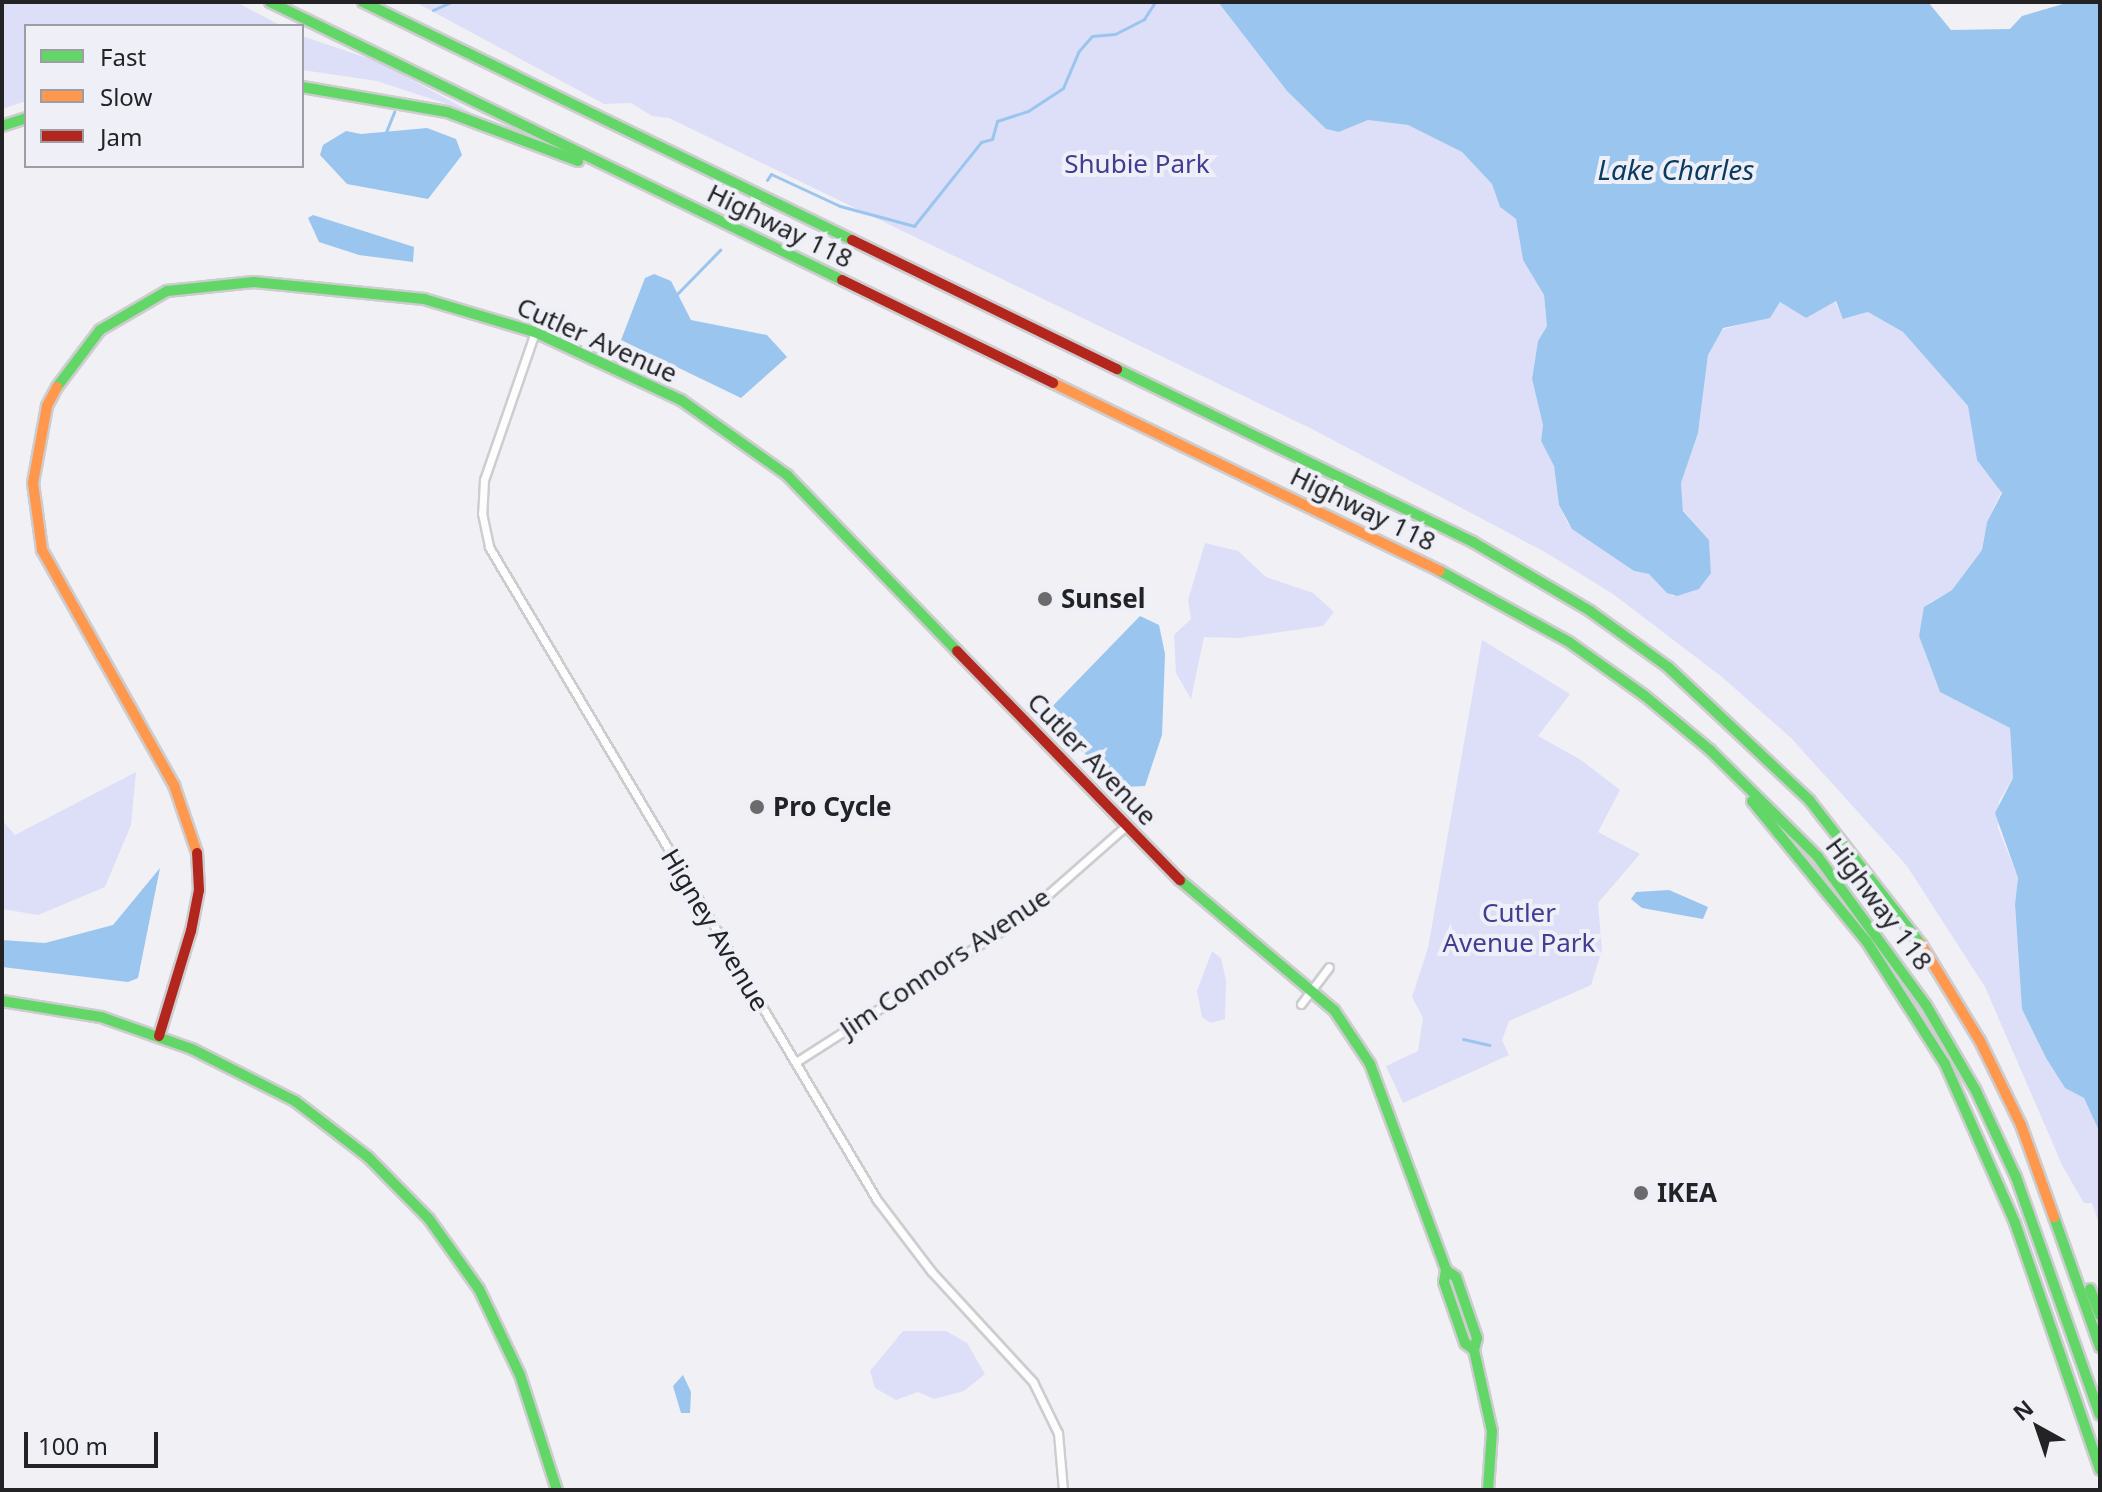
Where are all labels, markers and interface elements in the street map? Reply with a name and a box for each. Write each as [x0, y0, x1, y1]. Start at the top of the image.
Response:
legend [24, 24, 304, 168]
text: Fast [100, 40, 146, 73]
text: Slow [100, 80, 152, 113]
text: Jam [100, 120, 142, 153]
park label: Shubie Park [1064, 148, 1210, 180]
water label: Lake Charles [1598, 152, 1754, 186]
street label: Highway 118 [702, 177, 858, 275]
street label: Cutler Avenue [512, 291, 682, 389]
street label: Highway 118 [1285, 460, 1441, 558]
place label: Sunsel [1061, 583, 1145, 615]
marker: Sunsel [1036, 590, 1054, 608]
street label: Cutler Avenue [1021, 686, 1163, 832]
place label: Pro Cycle [773, 791, 891, 823]
marker: Pro Cycle [748, 798, 766, 816]
street label: Highway 118 [1819, 832, 1939, 976]
street label: Higney Avenue [654, 843, 776, 1017]
street label: Jim Connors Avenue [834, 881, 1056, 1045]
park label: Cutler Avenue Park [1443, 897, 1595, 958]
place label: IKEA [1657, 1177, 1717, 1209]
marker: IKEA [1632, 1184, 1650, 1202]
north arrow [1998, 1388, 2078, 1468]
text: N [2006, 1392, 2039, 1427]
scale bar [28, 1416, 162, 1466]
text: 100 m [38, 1429, 108, 1462]

